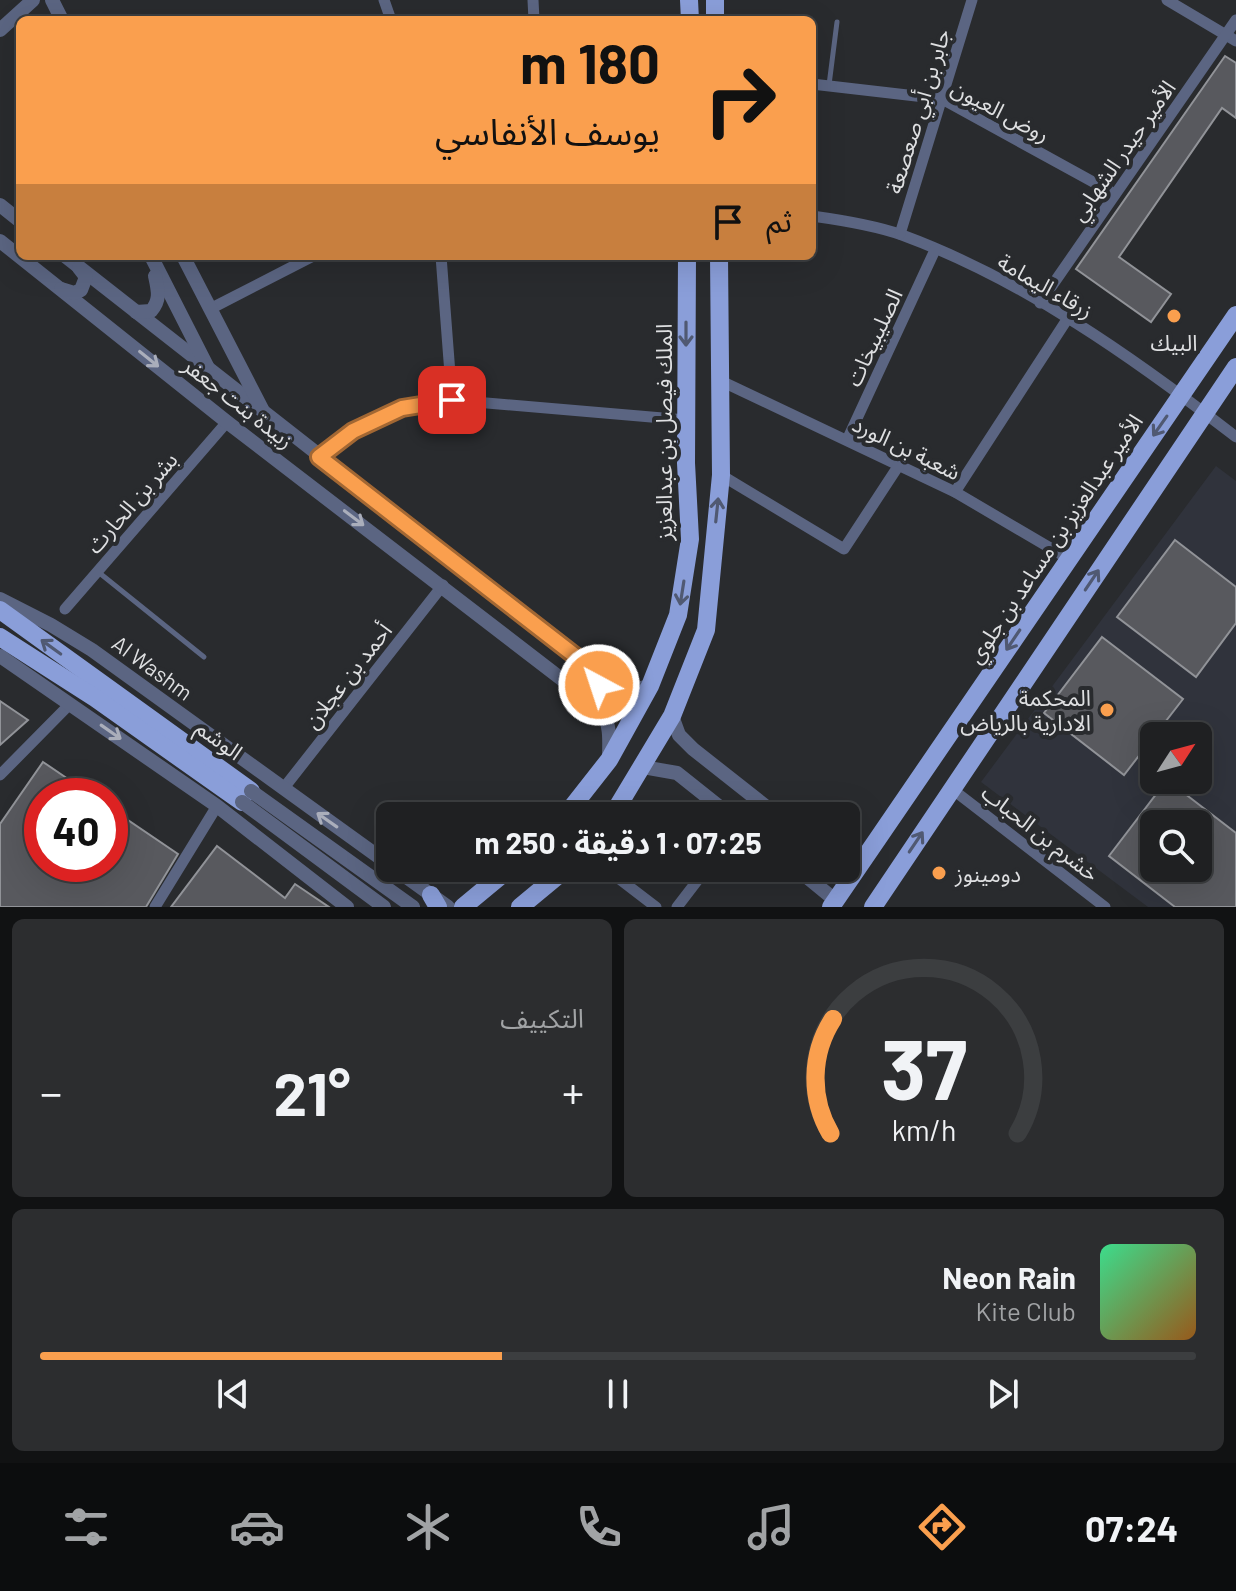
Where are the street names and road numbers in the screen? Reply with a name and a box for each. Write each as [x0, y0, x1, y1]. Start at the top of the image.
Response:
street label: جابر بن أبي صعصعة [880, 25, 959, 198]
street label: روض العيون [947, 73, 1054, 148]
street label: الأمير حيدر الشهابي [1064, 75, 1184, 228]
street label: زرقاء اليمامة [993, 247, 1098, 324]
street label: الصليبيخات [839, 284, 907, 390]
street label: الملك فيصل بن عبدالعزيز [650, 324, 677, 541]
street label: زبيدة بنت جعفر [177, 350, 299, 455]
street label: الأمير عبدالعزيز بن مساعد بن جلوي [961, 409, 1151, 670]
street label: شعبة بن الورد [848, 410, 965, 486]
street label: بشر بن الحارث [80, 446, 183, 559]
street label: أحمد بن عجلان [298, 617, 397, 734]
street label: Al Washm [108, 629, 198, 705]
street label: الوشم [189, 714, 248, 769]
street label: خشرم بن الحباب [974, 778, 1105, 890]

